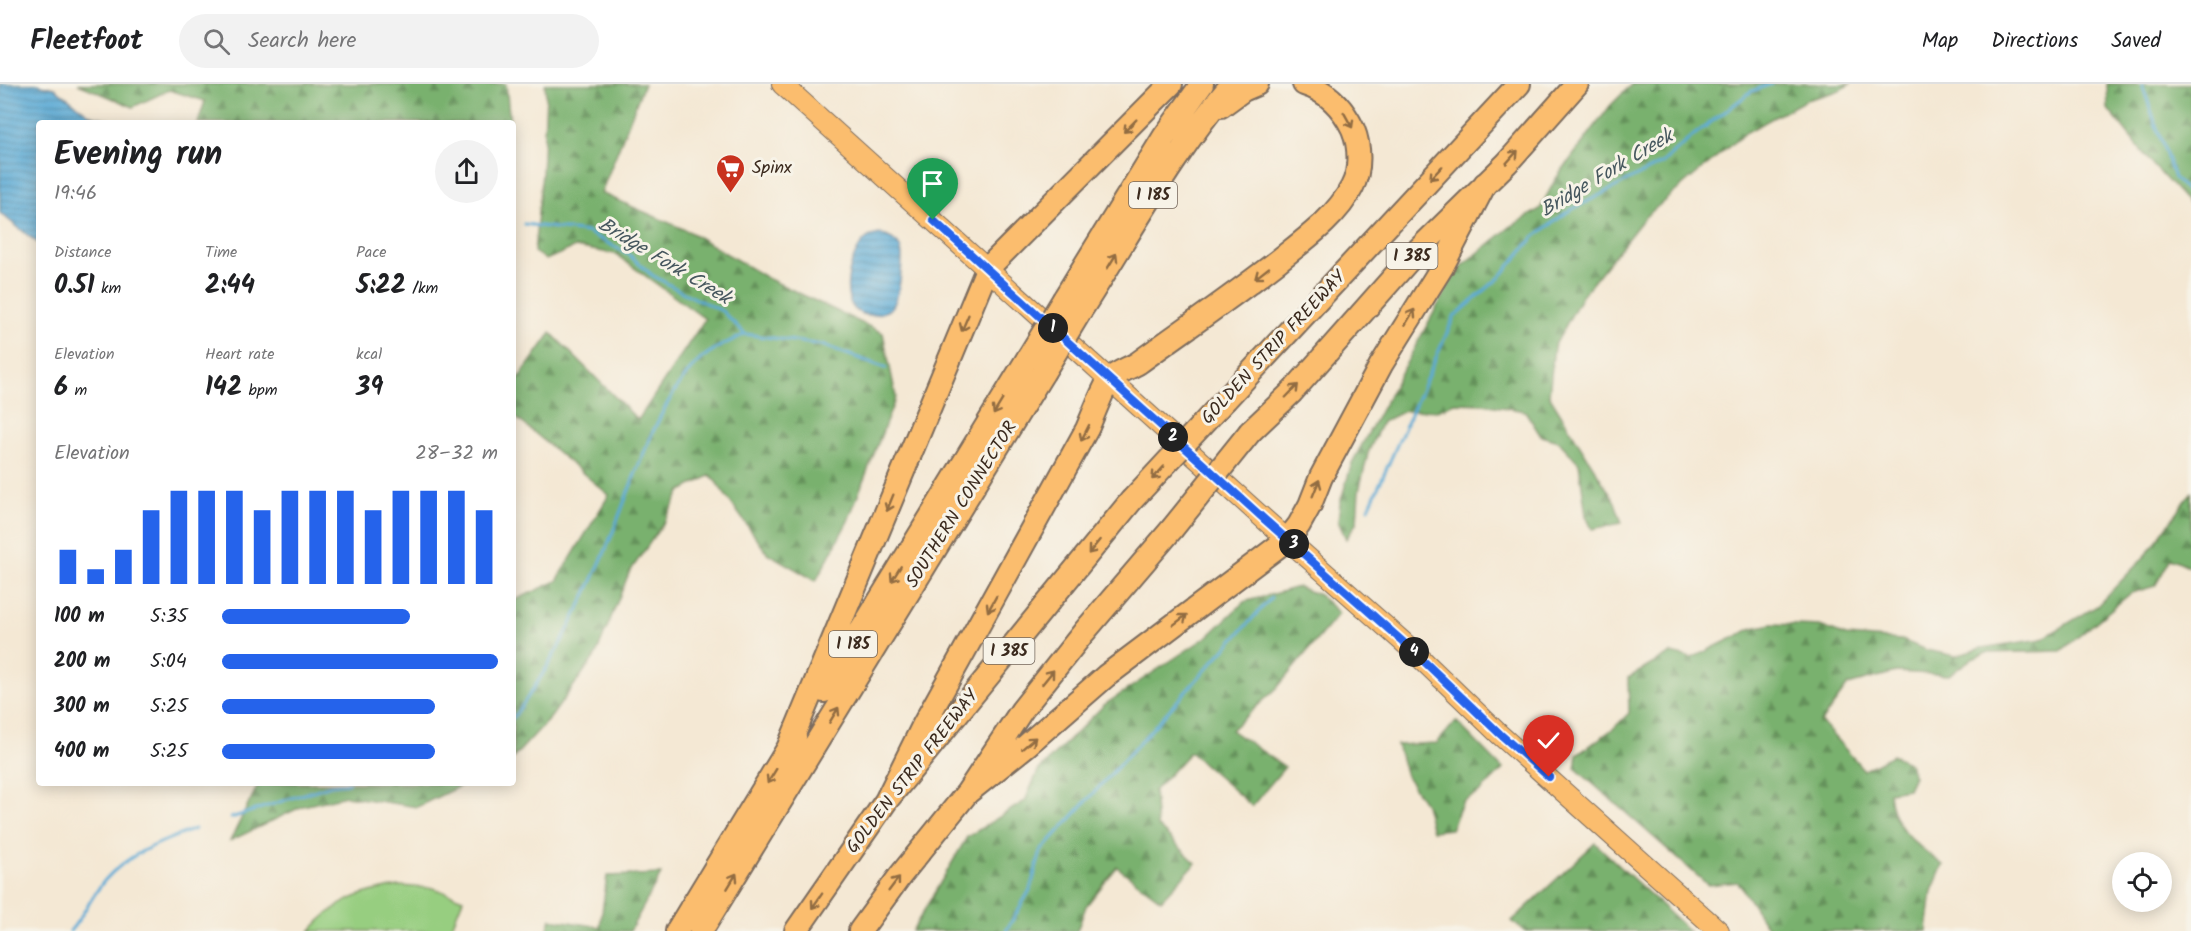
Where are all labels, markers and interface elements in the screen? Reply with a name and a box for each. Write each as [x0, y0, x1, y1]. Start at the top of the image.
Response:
search box [179, 14, 599, 68]
text: Fleetfoot [30, 19, 143, 64]
text: Search here [248, 24, 356, 59]
icon: search [200, 25, 233, 58]
text: Map [1922, 25, 1958, 58]
text: Directions [1991, 25, 2078, 58]
text: Saved [2111, 25, 2161, 58]
one-way arrow [1343, 111, 1354, 129]
one-way arrow [1123, 118, 1138, 133]
water label: Bridge Fork Creek [1534, 120, 1682, 226]
text: Evening run [54, 129, 222, 182]
button: share [435, 140, 498, 203]
one-way arrow [1505, 150, 1519, 165]
supermarket icon: Spinx [715, 152, 747, 194]
place label: Spinx [752, 154, 792, 183]
pin [907, 158, 958, 220]
one-way arrow [1429, 166, 1444, 181]
icon: arrive [916, 167, 949, 200]
text: 19:46 [54, 178, 97, 210]
road number: I 185 [1129, 182, 1177, 208]
water label: Bridge Fork Creek [591, 210, 739, 316]
text: Distance [54, 240, 112, 265]
text: Time [205, 240, 237, 265]
text: Pace [356, 240, 387, 265]
road number: I 385 [1386, 243, 1438, 269]
one-way arrow [1106, 253, 1118, 270]
street label: GOLDEN STRIP FREEWAY [1195, 264, 1354, 432]
text: 0.51 [54, 265, 95, 307]
text: 2:44 [205, 265, 255, 307]
text: 5:22 [356, 265, 406, 307]
one-way arrow [1255, 267, 1271, 280]
text: km [95, 276, 121, 301]
text: /km [406, 276, 438, 301]
one-way arrow [1404, 309, 1416, 326]
pin: 1 [1038, 313, 1068, 343]
one-way arrow [958, 314, 969, 332]
text: 1 [1051, 315, 1055, 340]
text: Elevation [54, 342, 115, 367]
text: Heart rate [205, 342, 275, 367]
text: kcal [356, 342, 382, 367]
text: 6 [54, 367, 68, 409]
text: 142 [205, 367, 242, 409]
text: 39 [356, 367, 383, 409]
text: m [68, 378, 87, 403]
text: bpm [242, 378, 277, 403]
one-way arrow [1285, 383, 1299, 398]
one-way arrow [991, 399, 1004, 416]
street label: SOUTHERN CONNECTOR [899, 416, 1025, 594]
pin: 2 [1158, 422, 1188, 452]
one-way arrow [1079, 423, 1090, 441]
text: 2 [1168, 424, 1178, 449]
text: Elevation [54, 438, 130, 470]
text: 28–32 m [415, 438, 498, 470]
one-way arrow [1151, 465, 1165, 480]
one-way arrow [1312, 479, 1323, 498]
one-way arrow [884, 493, 895, 512]
pin: 3 [1279, 529, 1309, 559]
text: 3 [1290, 531, 1298, 556]
one-way arrow [1088, 538, 1101, 554]
one-way arrow [889, 565, 901, 582]
one-way arrow [986, 595, 998, 612]
text: 100 m [54, 601, 105, 633]
text: 5:35 [150, 601, 188, 633]
one-way arrow [1171, 614, 1187, 626]
road number: I 185 [829, 631, 877, 657]
pin: 4 [1399, 637, 1429, 667]
road number: I 385 [984, 638, 1034, 664]
text: 4 [1410, 639, 1418, 664]
text: 200 m [54, 646, 110, 678]
text: 5:04 [150, 646, 187, 678]
one-way arrow [1042, 669, 1055, 685]
street label: GOLDEN STRIP FREEWAY [839, 683, 987, 861]
text: 300 m [54, 691, 110, 723]
text: 5:25 [150, 691, 188, 723]
one-way arrow [828, 707, 840, 724]
pin [1523, 715, 1574, 777]
icon: check [1532, 724, 1565, 757]
text: 400 m [54, 736, 110, 768]
text: 5:25 [150, 736, 188, 768]
one-way arrow [1021, 736, 1036, 750]
one-way arrow [765, 767, 777, 784]
map controls [2112, 852, 2172, 912]
button: locate [2112, 852, 2172, 912]
one-way arrow [726, 873, 738, 890]
one-way arrow [888, 876, 901, 892]
one-way arrow [811, 892, 823, 908]

